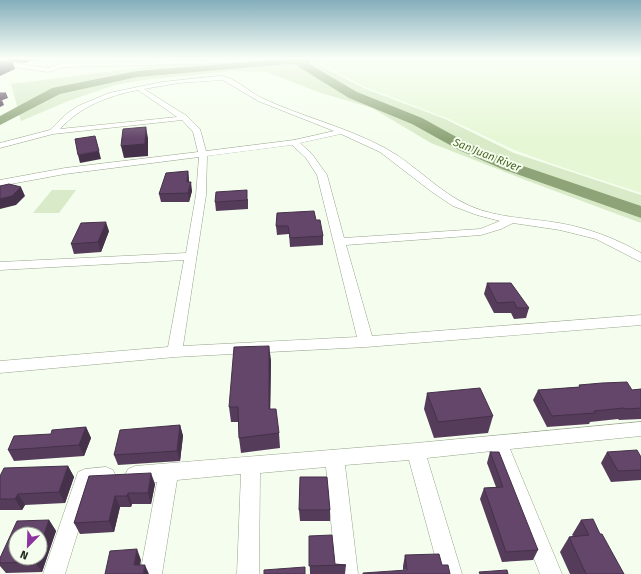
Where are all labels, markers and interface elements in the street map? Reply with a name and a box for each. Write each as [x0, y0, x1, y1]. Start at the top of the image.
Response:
water label: San Juan River [451, 135, 523, 175]
north arrow [8, 526, 48, 566]
text: N [18, 547, 30, 562]

